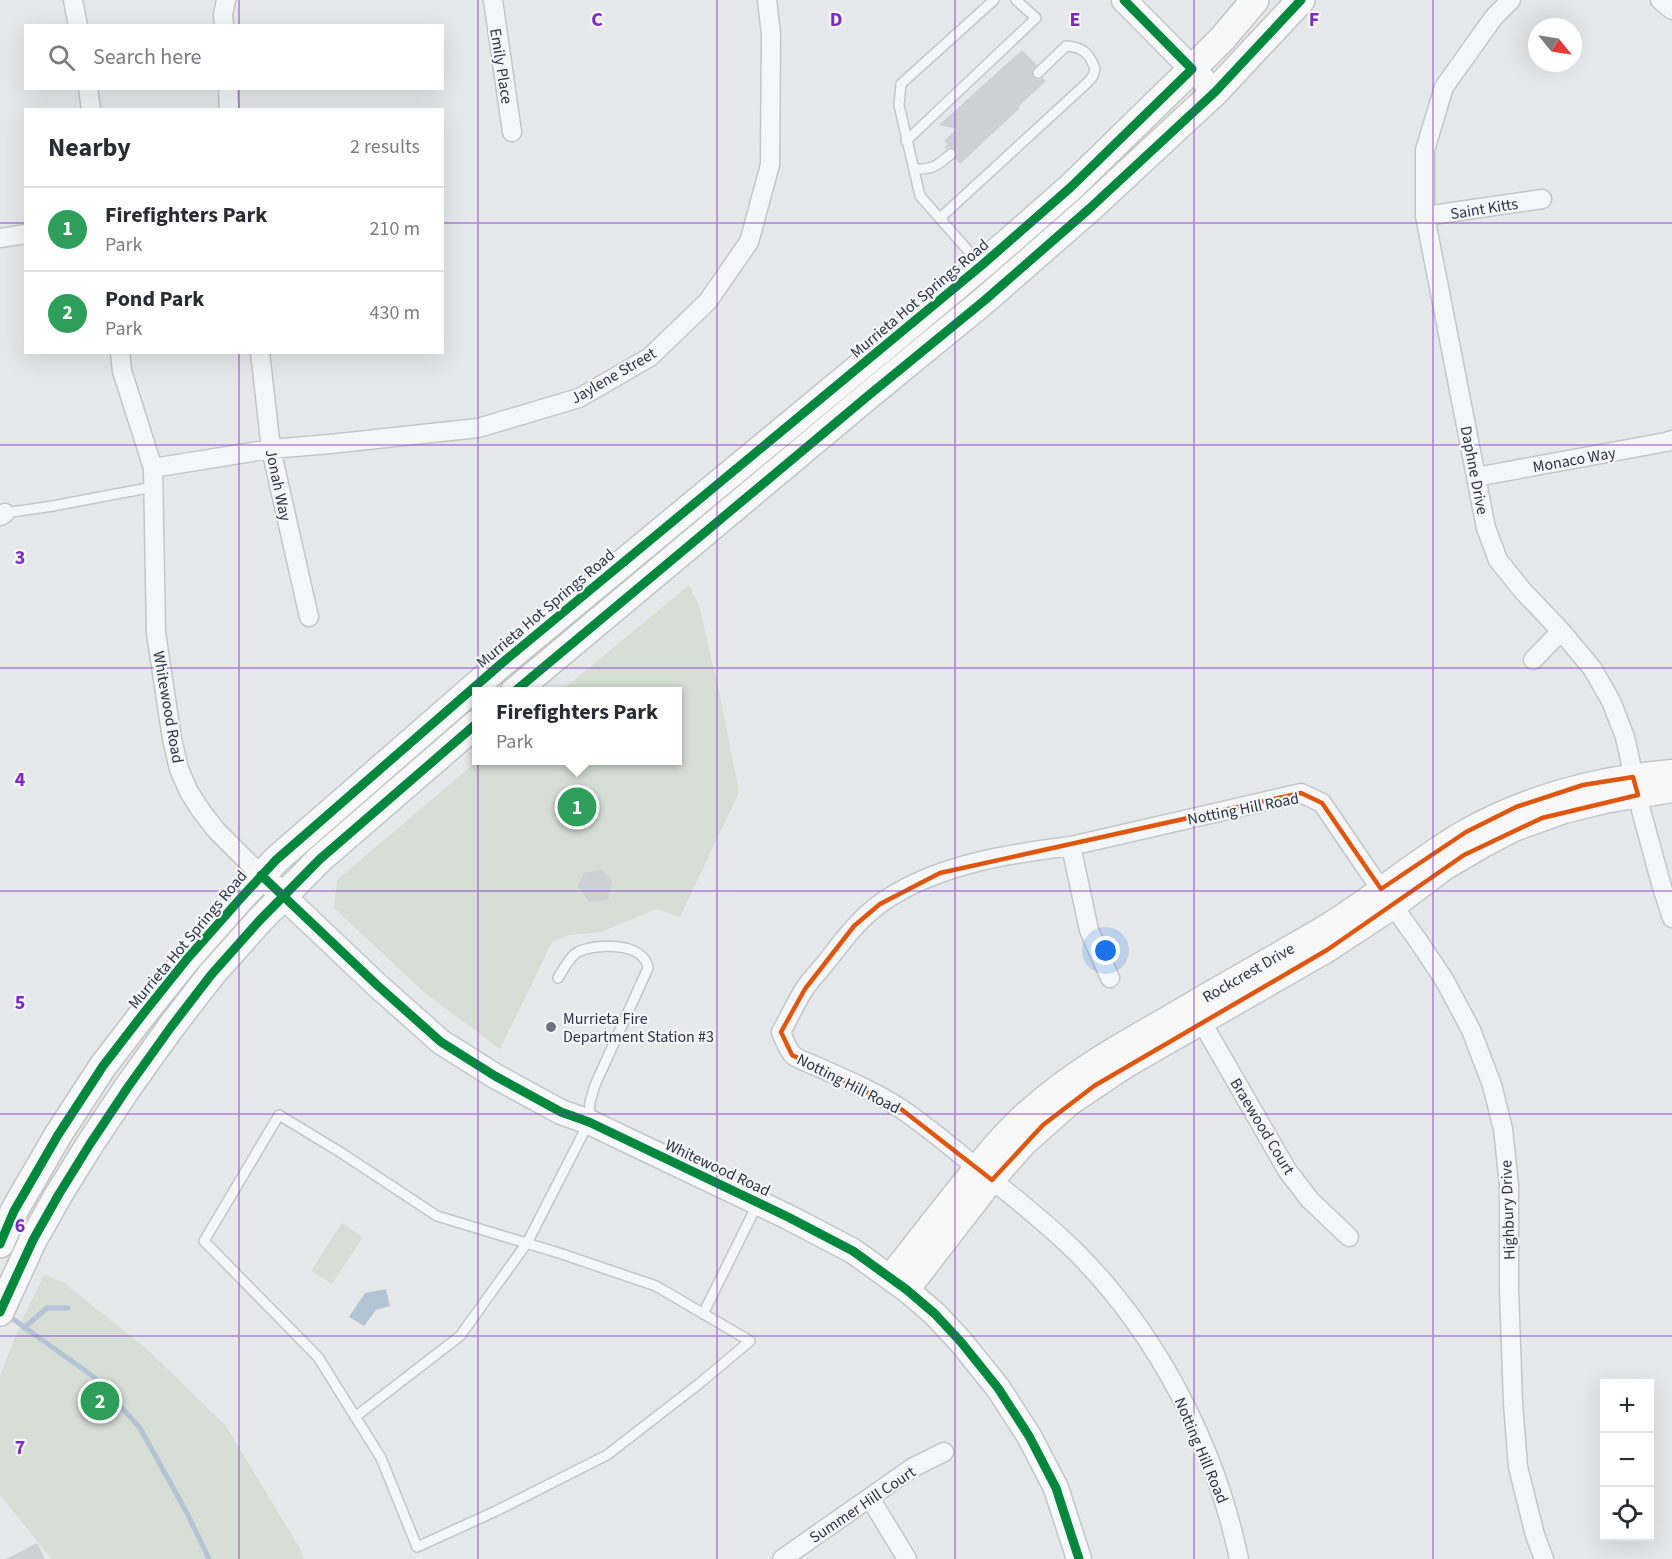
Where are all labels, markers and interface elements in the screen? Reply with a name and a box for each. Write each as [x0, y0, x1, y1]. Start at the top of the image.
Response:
text: C [591, 6, 603, 34]
text: D [830, 6, 842, 34]
text: E [1070, 6, 1080, 34]
text: F [1309, 6, 1319, 34]
north arrow [1528, 18, 1582, 72]
search box [24, 24, 444, 90]
street label: Emily Place [484, 27, 518, 106]
icon: search [45, 41, 78, 74]
text: Search here [93, 41, 201, 73]
text: Nearby [48, 129, 131, 166]
text: 2 results [350, 133, 420, 161]
street label: Saint Kitts [1449, 193, 1520, 225]
text: Firefighters Park [105, 199, 267, 231]
text: 1 [62, 215, 73, 243]
text: 210 m [370, 215, 420, 243]
text: Park [105, 231, 142, 259]
street label: Murrieta Hot Springs Road [846, 234, 994, 363]
text: Pond Park [105, 283, 204, 315]
text: 2 [62, 299, 73, 327]
text: 430 m [370, 299, 420, 327]
text: Park [105, 315, 142, 343]
street label: Jaylene Street [567, 342, 661, 409]
street label: Daphne Drive [1455, 424, 1493, 517]
street label: Monaco Way [1531, 442, 1618, 478]
street label: Jonah Way [260, 447, 296, 524]
text: 3 [15, 544, 25, 572]
street label: Murrieta Hot Springs Road [472, 544, 620, 673]
street label: Whitewood Road [147, 649, 189, 765]
popup [472, 687, 682, 765]
text: Firefighters Park [496, 696, 658, 728]
text: Park [496, 728, 533, 756]
text: 4 [15, 766, 26, 794]
pin: 1 [558, 784, 596, 830]
street label: Notting Hill Road [1185, 787, 1301, 831]
street label: Murrieta Hot Springs Road [123, 866, 252, 1014]
your location [1091, 936, 1120, 965]
street label: Rockcrest Drive [1198, 938, 1299, 1008]
text: 5 [15, 989, 25, 1017]
place label: Murrieta Fire Department Station #3 [563, 1008, 714, 1048]
marker: Murrieta Fire Department Station #3 [544, 1020, 558, 1034]
street label: Notting Hill Road [793, 1048, 904, 1119]
street label: Braewood Court [1225, 1074, 1300, 1179]
street label: Whitewood Road [661, 1134, 774, 1202]
street label: Highbury Drive [1495, 1160, 1521, 1260]
text: 6 [15, 1212, 25, 1240]
pin: 2 [80, 1378, 120, 1424]
map controls [1600, 1379, 1654, 1541]
button: + [1600, 1379, 1654, 1433]
street label: Notting Hill Road [1169, 1394, 1233, 1507]
button: − [1600, 1433, 1654, 1487]
text: 7 [15, 1434, 25, 1462]
street label: Summer Hill Court [805, 1461, 920, 1549]
button: locate [1600, 1487, 1654, 1541]

